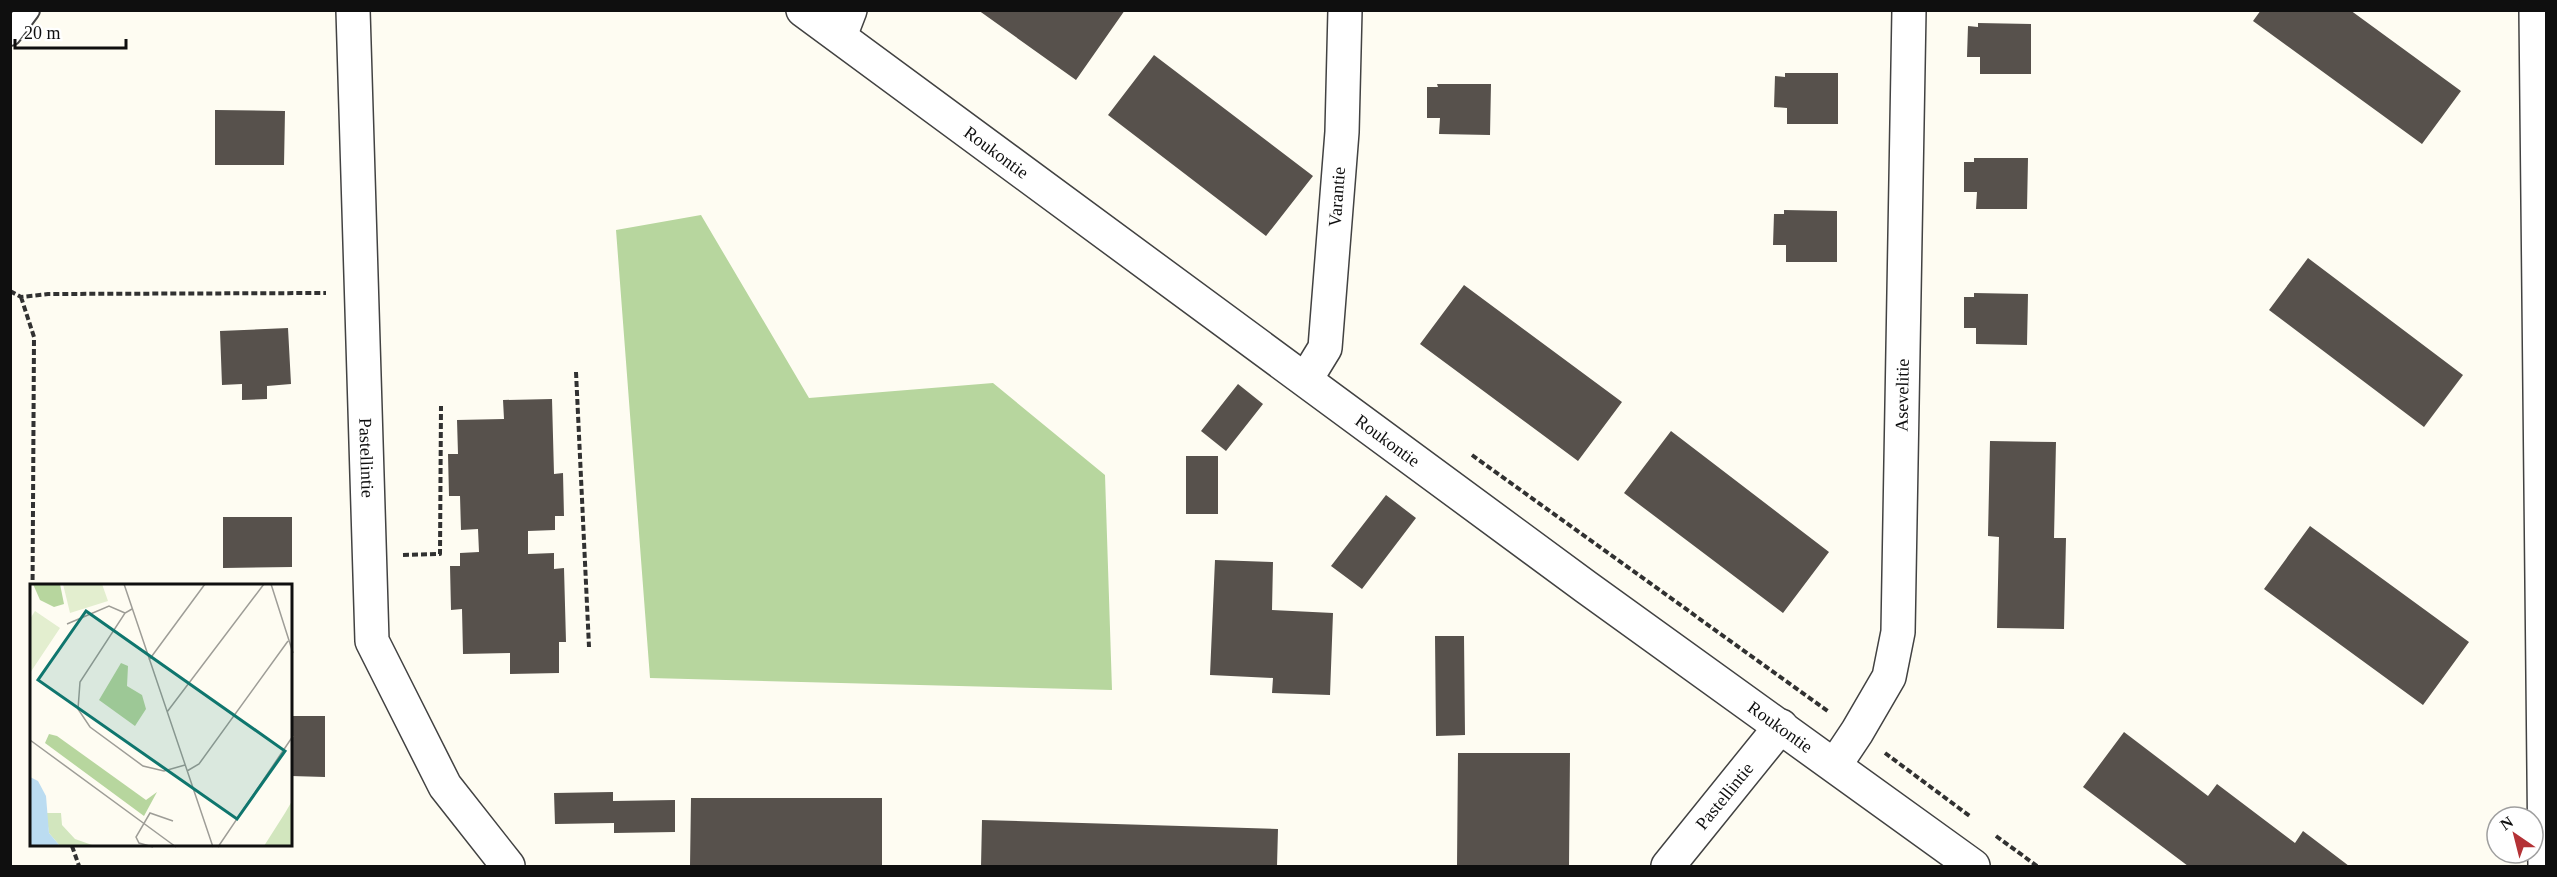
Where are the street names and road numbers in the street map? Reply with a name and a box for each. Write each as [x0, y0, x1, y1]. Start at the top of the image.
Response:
street label: Roukontie [960, 122, 1032, 183]
street label: Varantie [1325, 166, 1349, 228]
street label: Asevelitie [1892, 359, 1913, 432]
street label: Roukontie [1351, 410, 1424, 471]
street label: Pastellintie [355, 417, 378, 498]
street label: Roukontie [1744, 697, 1816, 757]
street label: Pastellintie [1692, 759, 1757, 833]

